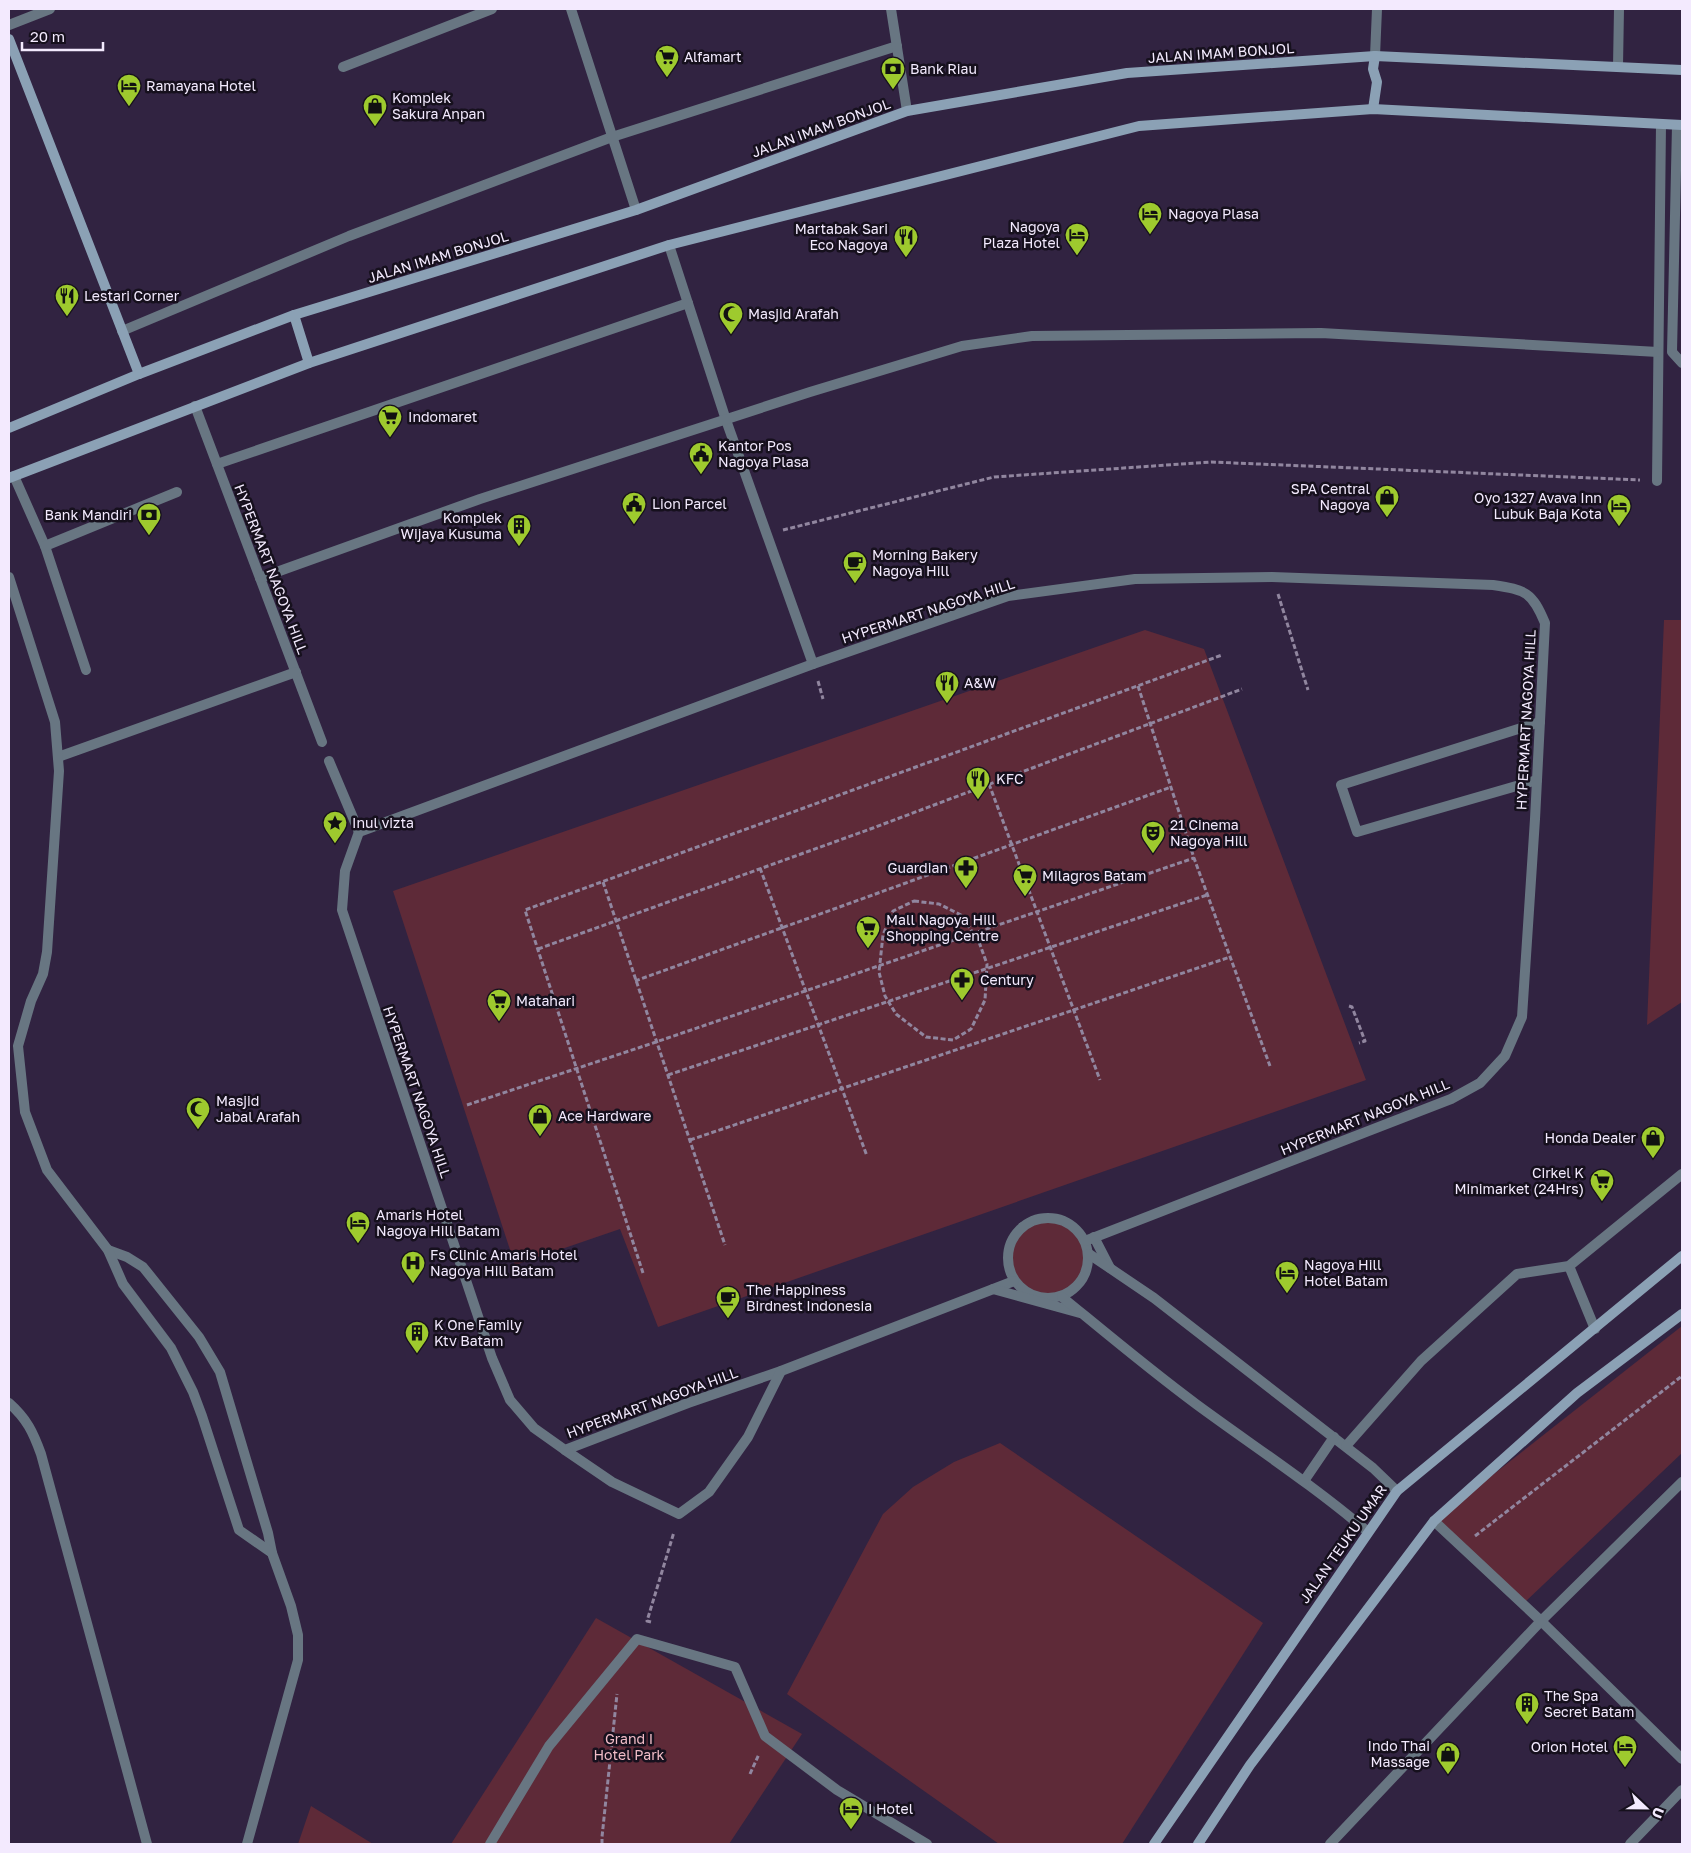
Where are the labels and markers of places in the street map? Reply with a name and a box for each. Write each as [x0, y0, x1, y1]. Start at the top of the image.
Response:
supermarket icon: Alfamart [654, 44, 680, 78]
place label: Alfamart [684, 48, 742, 65]
bank icon: Bank Riau [880, 56, 906, 90]
place label: Bank Riau [910, 60, 977, 77]
hotel icon: Ramayana Hotel [116, 73, 142, 107]
place label: Ramayana Hotel [146, 77, 256, 94]
place label: Komplek Sakura Anpan [392, 89, 485, 122]
shop icon: Komplek Sakura Anpan [362, 93, 388, 127]
hotel icon: Nagoya Plasa [1137, 201, 1163, 235]
place label: Nagoya Plasa [1168, 205, 1259, 222]
place label: Nagoya Plaza Hotel [983, 218, 1060, 251]
place label: Martabak Sari Eco Nagoya [795, 220, 888, 253]
hotel icon: Nagoya Plaza Hotel [1064, 222, 1090, 256]
restaurant icon: Martabak Sari Eco Nagoya [893, 224, 919, 258]
restaurant icon: Lestari Corner [54, 283, 80, 317]
place label: Lestari Corner [84, 287, 180, 304]
mosque icon: Masjid Arafah [718, 301, 744, 335]
place label: Masjid Arafah [748, 305, 839, 322]
supermarket icon: Indomaret [377, 404, 403, 438]
place label: Indomaret [408, 408, 477, 425]
place label: Kantor Pos Nagoya Plasa [718, 437, 809, 470]
public building icon: Kantor Pos Nagoya Plasa [688, 441, 714, 475]
place label: SPA Central Nagoya [1291, 480, 1370, 513]
shop icon: SPA Central Nagoya [1374, 484, 1400, 518]
place label: Oyo 1327 Avava Inn Lubuk Baja Kota [1474, 489, 1602, 522]
public building icon: Lion Parcel [621, 491, 647, 525]
hotel icon: Oyo 1327 Avava Inn Lubuk Baja Kota [1606, 493, 1632, 527]
place label: Lion Parcel [652, 495, 727, 512]
bank icon: Bank Mandiri [136, 502, 162, 536]
place label: Bank Mandiri [45, 506, 132, 523]
place label: Komplek Wijaya Kusuma [401, 509, 502, 542]
building icon: Komplek Wijaya Kusuma [506, 513, 532, 547]
place label: Morning Bakery Nagoya Hill [872, 546, 978, 579]
cafe icon: Morning Bakery Nagoya Hill [842, 550, 868, 584]
restaurant icon: A&W [934, 670, 960, 704]
place label: A&W [964, 674, 997, 691]
restaurant icon: KFC [965, 766, 991, 800]
place label: KFC [996, 770, 1023, 787]
place icon: Inul vizta [322, 810, 348, 844]
place label: Inul vizta [352, 814, 414, 831]
place label: 21 Cinema Nagoya Hill [1170, 816, 1247, 849]
theatre icon: 21 Cinema Nagoya Hill [1140, 820, 1166, 854]
pharmacy icon: Guardian [953, 855, 979, 889]
place label: Guardian [888, 859, 948, 876]
supermarket icon: Milagros Batam [1012, 863, 1038, 897]
place label: Milagros Batam [1042, 867, 1146, 884]
place label: Mall Nagoya Hill Shopping Centre [886, 911, 999, 944]
supermarket icon: Mall Nagoya Hill Shopping Centre [855, 915, 881, 949]
pharmacy icon: Century [949, 967, 975, 1001]
place label: Century [980, 971, 1034, 988]
supermarket icon: Matahari [486, 988, 512, 1022]
place label: Matahari [516, 992, 575, 1009]
place label: Masjid Jabal Arafah [216, 1092, 300, 1125]
mosque icon: Masjid Jabal Arafah [185, 1096, 211, 1130]
shop icon: Ace Hardware [527, 1103, 553, 1137]
place label: Ace Hardware [558, 1107, 651, 1124]
shop icon: Honda Dealer [1640, 1125, 1666, 1159]
place label: Honda Dealer [1545, 1129, 1637, 1146]
place label: Cirkel K Minimarket (24Hrs) [1454, 1164, 1584, 1197]
supermarket icon: Cirkel K Minimarket (24Hrs) [1589, 1168, 1615, 1202]
place label: Amaris Hotel Nagoya Hill Batam [376, 1206, 500, 1239]
hotel icon: Amaris Hotel Nagoya Hill Batam [345, 1210, 371, 1244]
place label: Fs Clinic Amaris Hotel Nagoya Hill Batam [430, 1246, 577, 1279]
hospital icon: Fs Clinic Amaris Hotel Nagoya Hill Batam [400, 1250, 426, 1284]
place label: Nagoya Hill Hotel Batam [1304, 1256, 1388, 1289]
hotel icon: Nagoya Hill Hotel Batam [1274, 1260, 1300, 1294]
place label: The Happiness Birdnest Indonesia [746, 1281, 872, 1314]
cafe icon: The Happiness Birdnest Indonesia [715, 1285, 741, 1319]
place label: K One Family Ktv Batam [434, 1316, 522, 1349]
building icon: K One Family Ktv Batam [404, 1320, 430, 1354]
place label: The Spa Secret Batam [1544, 1687, 1634, 1720]
building icon: The Spa Secret Batam [1514, 1691, 1540, 1725]
hotel icon: Orion Hotel [1612, 1734, 1638, 1768]
place label: Indo Thai Massage [1368, 1737, 1430, 1770]
place label: Orion Hotel [1531, 1738, 1608, 1755]
shop icon: Indo Thai Massage [1435, 1741, 1461, 1775]
hotel icon: I Hotel [838, 1796, 864, 1830]
place label: I Hotel [868, 1800, 913, 1817]

